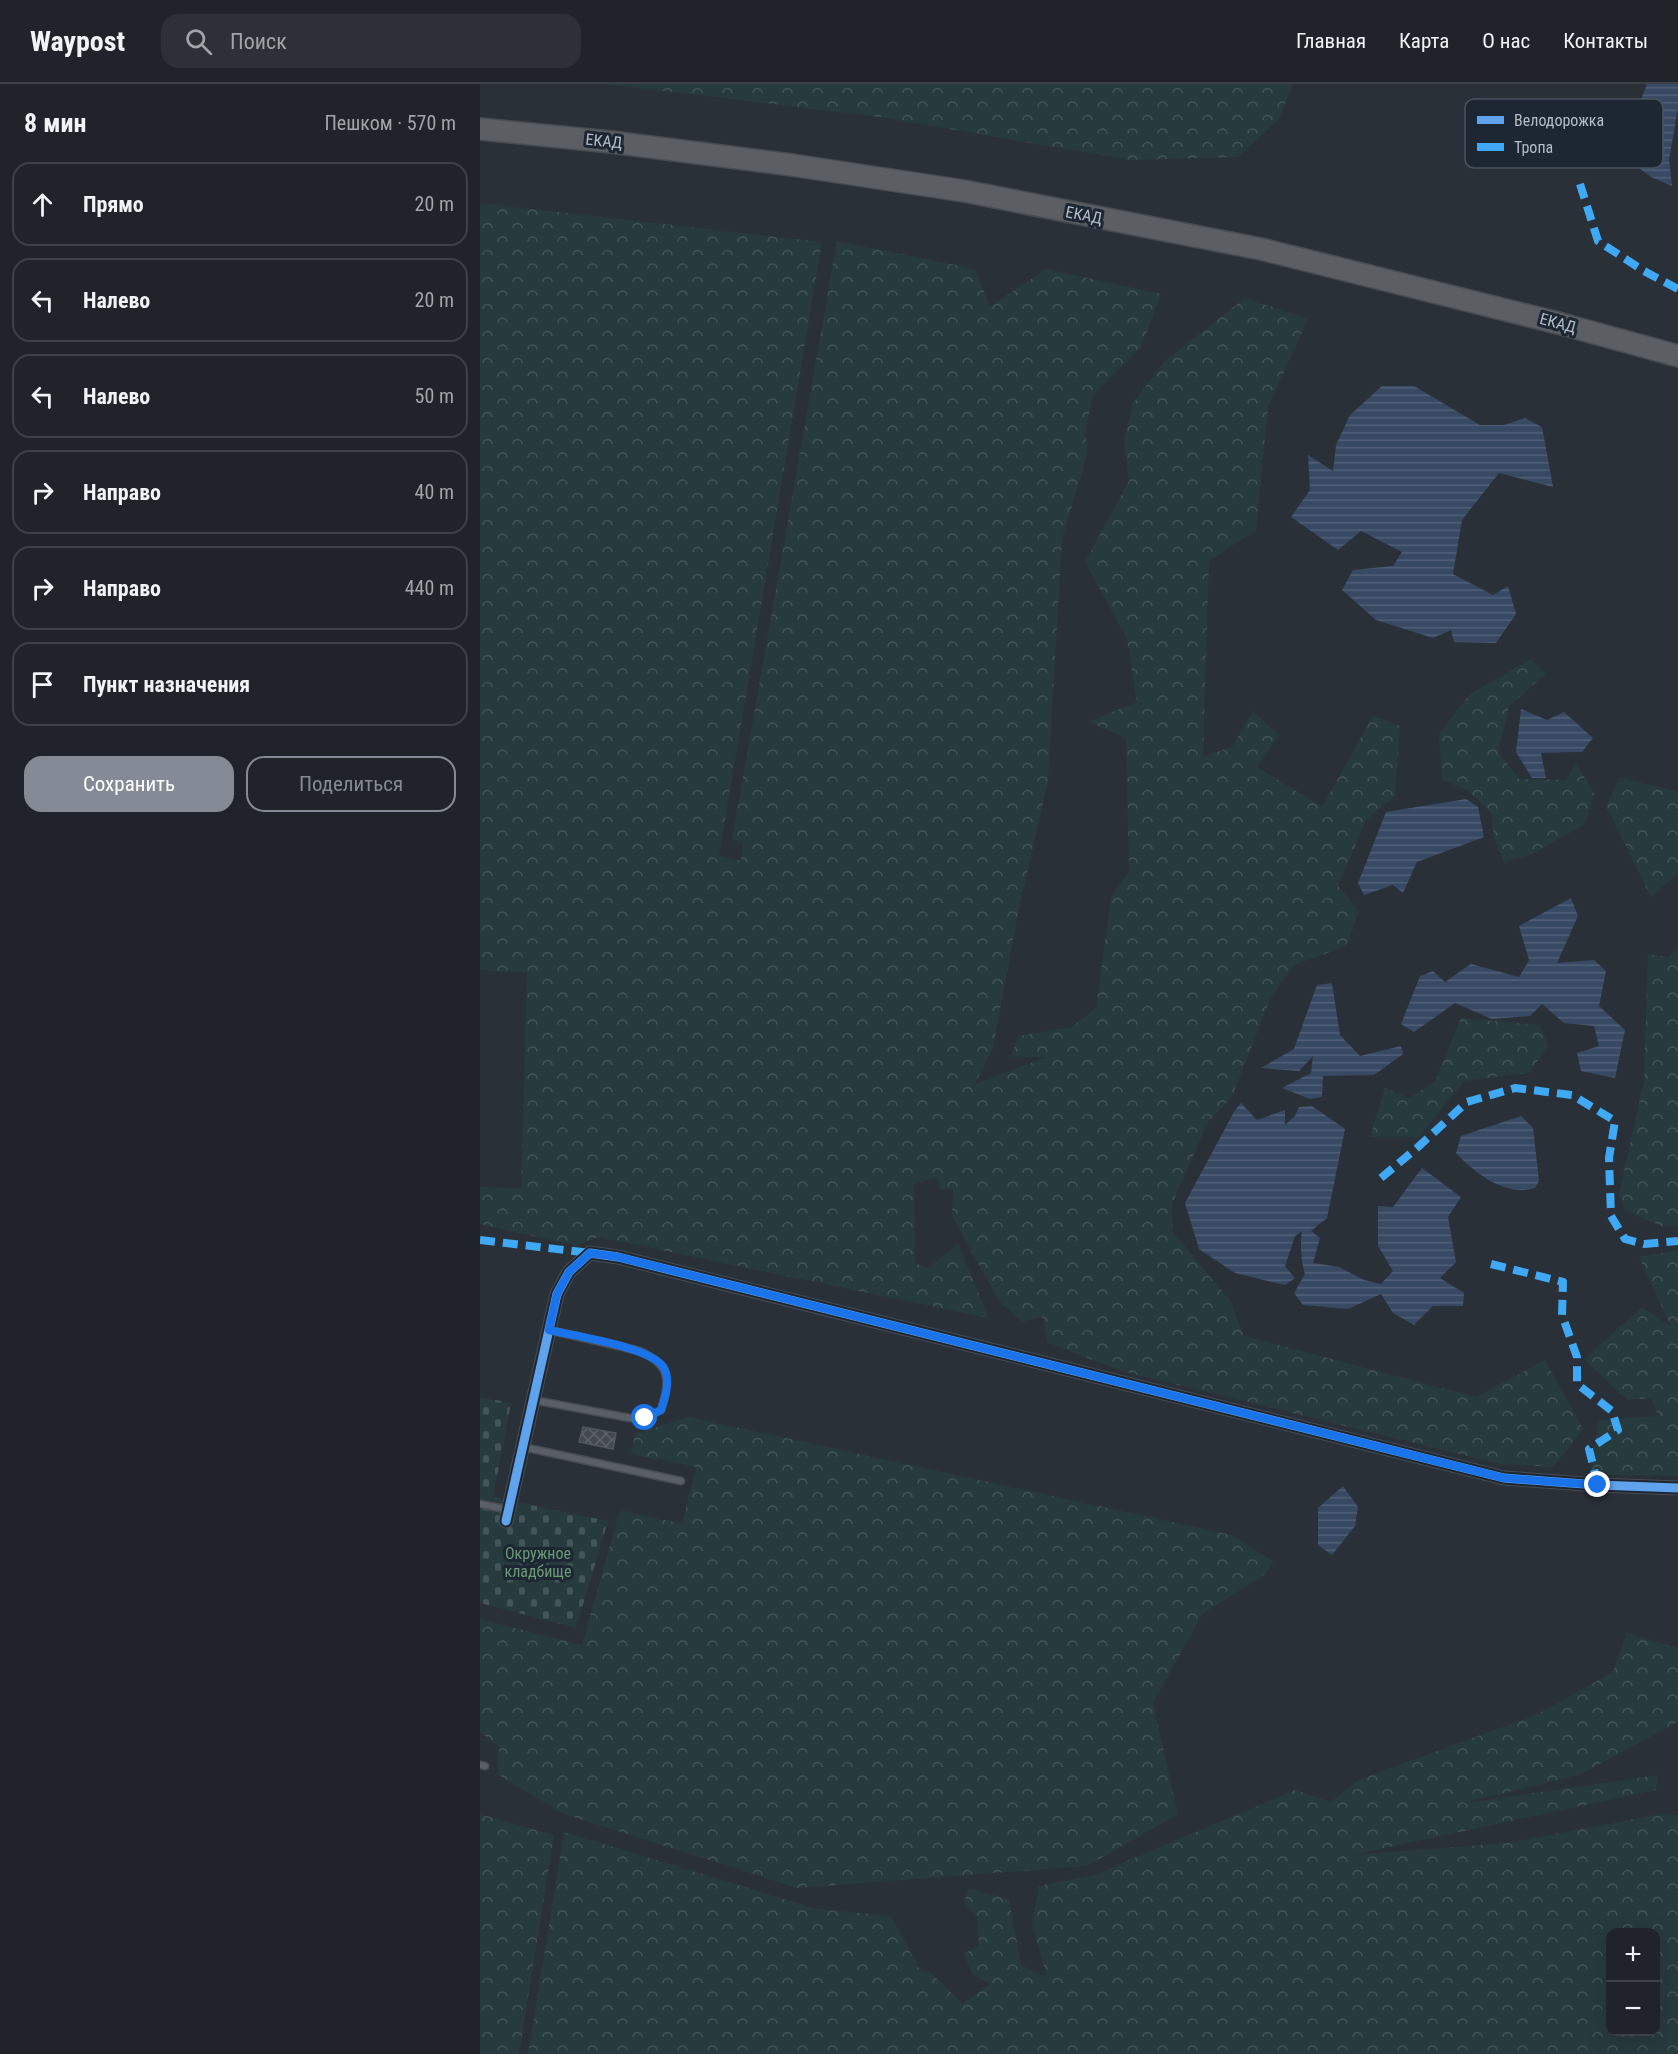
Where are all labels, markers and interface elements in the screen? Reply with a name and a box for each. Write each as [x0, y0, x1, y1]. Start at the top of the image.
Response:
search box [161, 14, 581, 68]
text: Waypost [30, 25, 125, 58]
icon: search [182, 25, 215, 58]
text: Поиск [230, 29, 287, 54]
text: Главная [1296, 29, 1366, 53]
text: Карта [1399, 29, 1449, 53]
text: О нас [1482, 29, 1530, 53]
text: Контакты [1563, 29, 1648, 53]
legend [1465, 99, 1663, 168]
text: 8 мин [24, 108, 86, 138]
text: Пешком · 570 m [324, 111, 456, 135]
text: Велодорожка [1514, 111, 1604, 130]
street label: ЕКАД [585, 130, 624, 152]
text: Тропа [1514, 138, 1553, 157]
icon: ahead [26, 188, 59, 221]
text: Прямо [83, 192, 144, 217]
text: 20 m [415, 192, 454, 216]
street label: ЕКАД [1064, 202, 1104, 228]
icon: left [26, 284, 59, 317]
text: Налево [83, 288, 150, 313]
text: 20 m [415, 288, 454, 312]
street label: ЕКАД [1538, 309, 1579, 337]
icon: left [26, 380, 59, 413]
text: Налево [83, 384, 150, 409]
text: 50 m [415, 384, 454, 408]
icon: right [26, 476, 59, 509]
text: Направо [83, 480, 161, 505]
text: 40 m [415, 480, 454, 504]
icon: right [26, 572, 59, 605]
text: Направо [83, 576, 161, 601]
text: 440 m [405, 576, 454, 600]
icon: arrive [26, 668, 59, 701]
text: Пункт назначения [83, 672, 250, 697]
button: Сохранить [24, 756, 234, 812]
button: Поделиться [246, 756, 456, 812]
route start [631, 1404, 657, 1430]
route end [1584, 1471, 1610, 1497]
park label: Окружное кладбище [504, 1544, 572, 1581]
map controls [1606, 1928, 1660, 2036]
button: + [1606, 1928, 1660, 1982]
button: − [1606, 1982, 1660, 2036]

